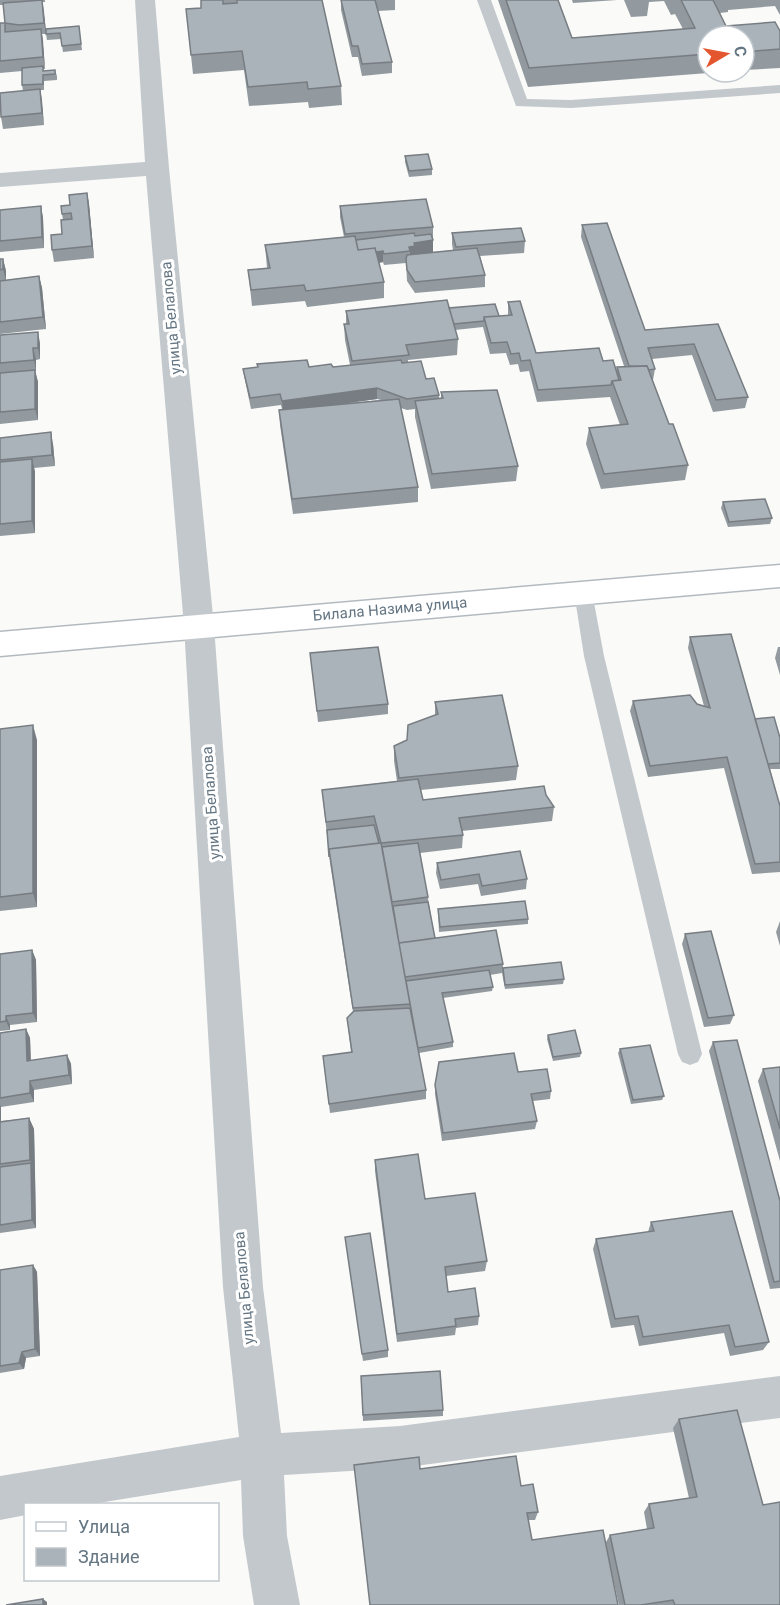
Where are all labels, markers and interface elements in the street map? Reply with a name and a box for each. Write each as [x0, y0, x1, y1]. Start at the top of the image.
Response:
north arrow [696, 24, 756, 84]
text: С [730, 45, 751, 58]
street label: улица Белалова [157, 261, 185, 375]
street label: Билала Назима улица [312, 593, 468, 625]
street label: улица Белалова [198, 746, 224, 860]
street label: улица Белалова [230, 1231, 258, 1345]
legend [24, 1503, 219, 1581]
text: Улица [78, 1516, 130, 1537]
text: Здание [78, 1546, 140, 1567]

